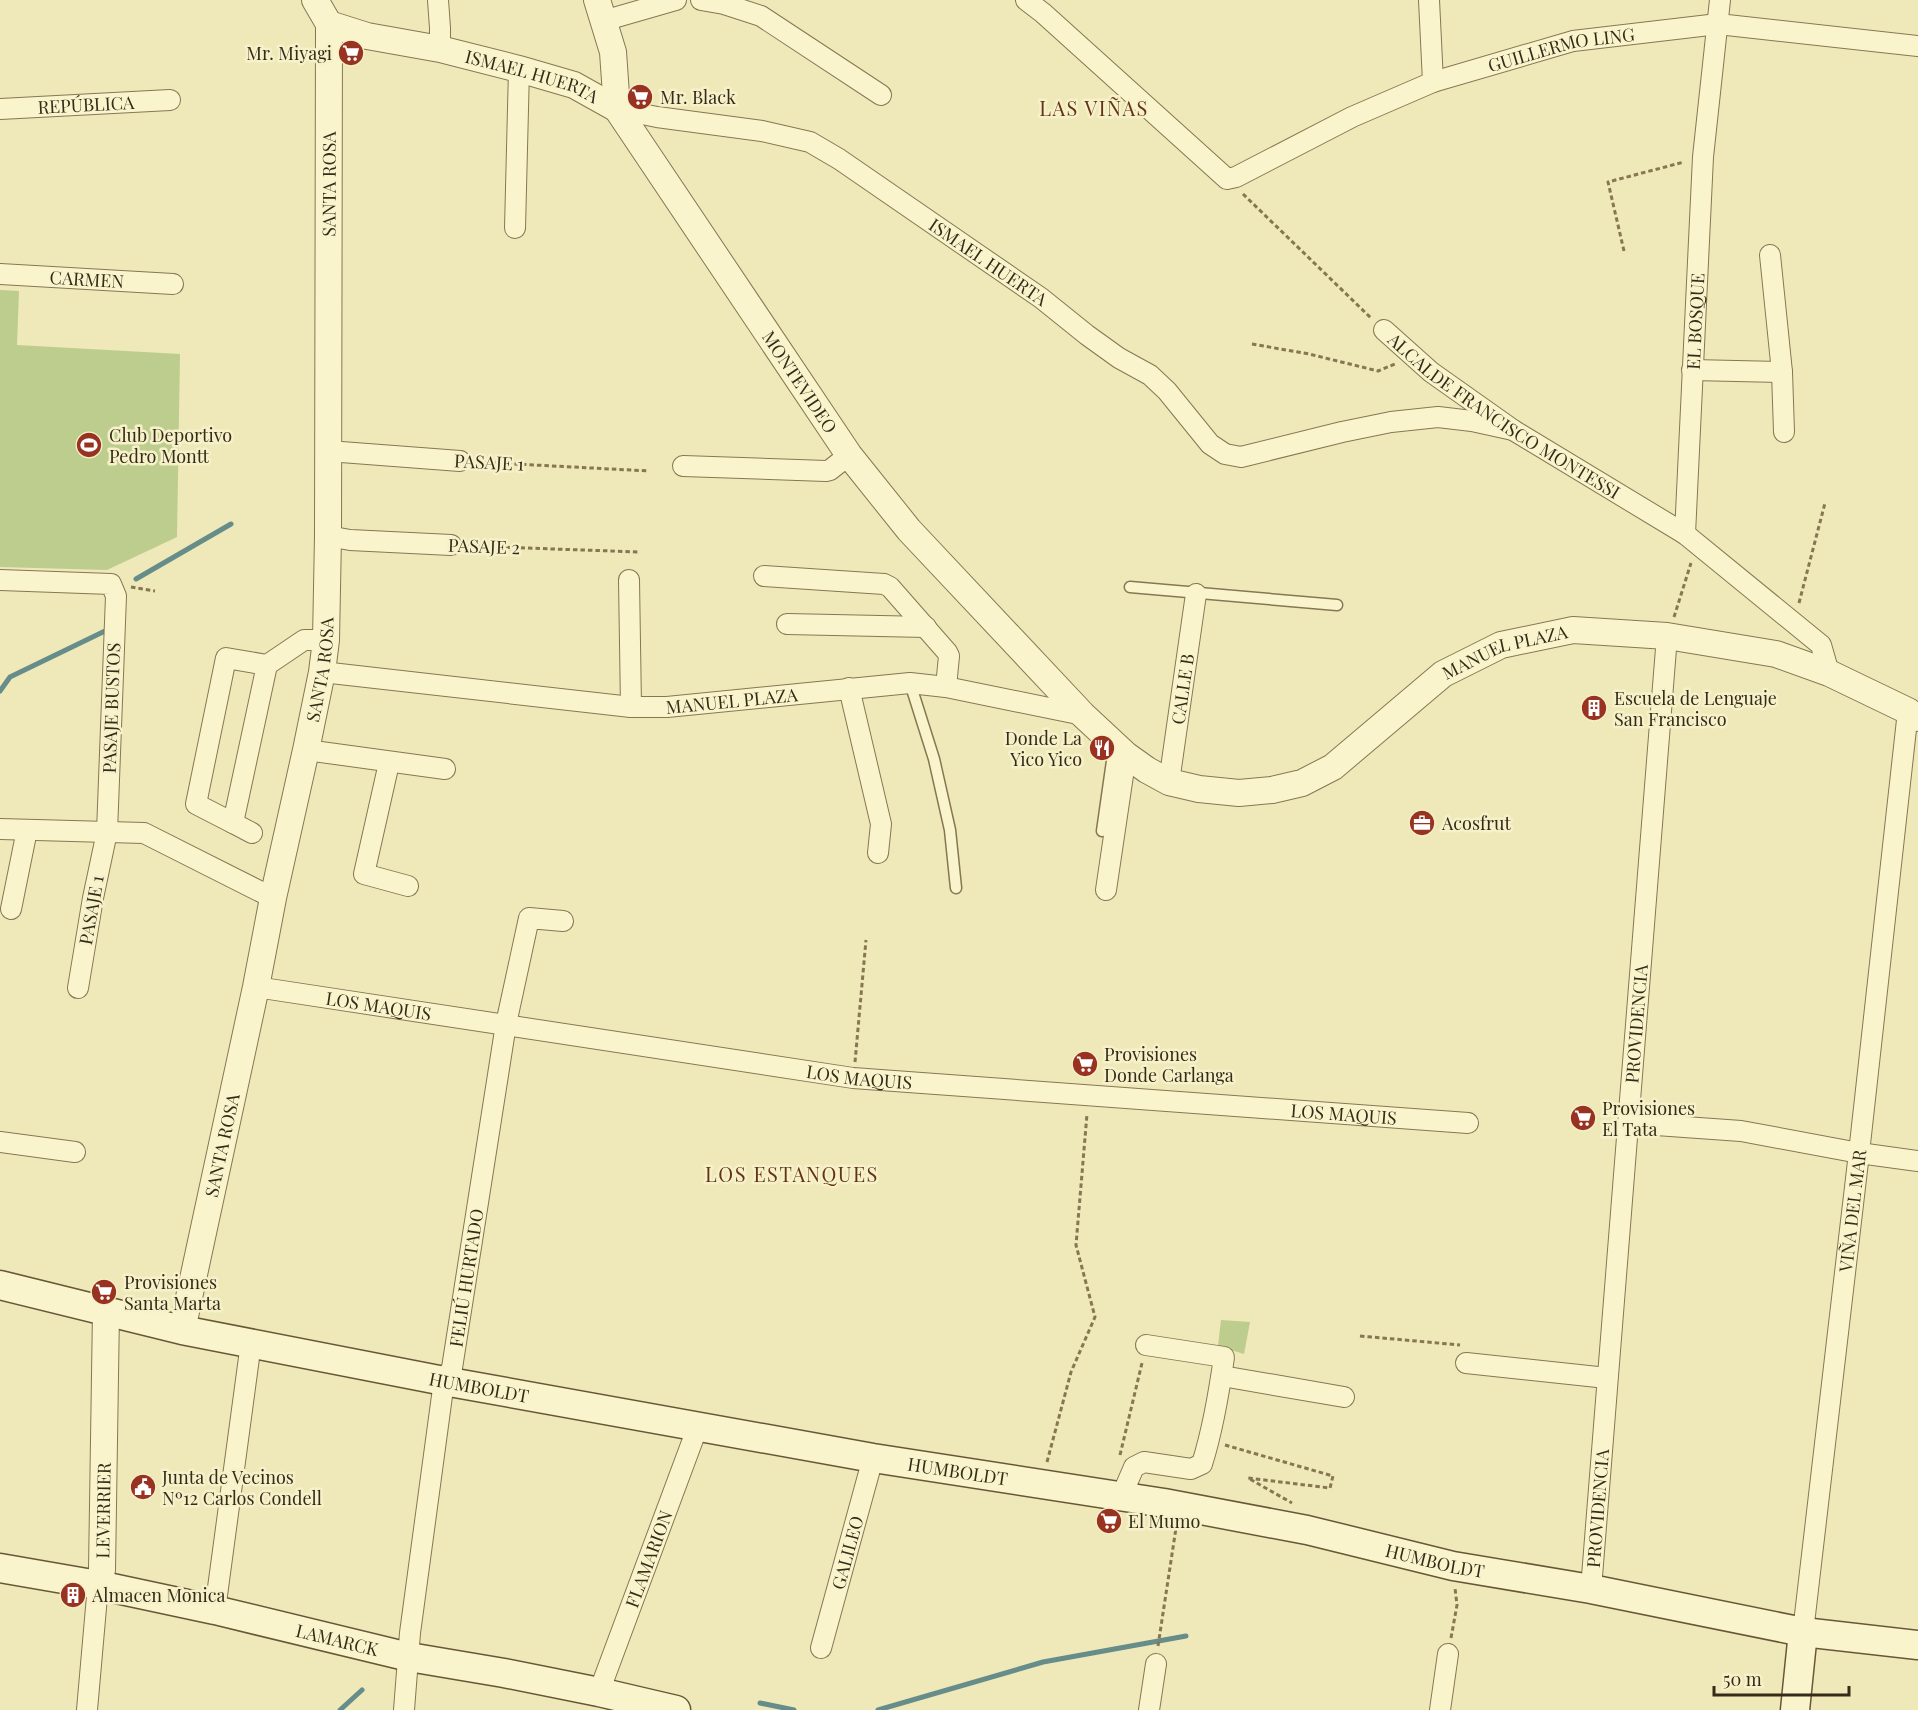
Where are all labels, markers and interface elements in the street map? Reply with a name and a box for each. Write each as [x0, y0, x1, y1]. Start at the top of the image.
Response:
street label: GUILLERMO LING [1485, 22, 1636, 77]
supermarket icon: Mr. Miyagi [336, 38, 366, 68]
place label: Mr. Miyagi [246, 41, 332, 65]
street label: ISMAEL HUERTA [463, 44, 604, 109]
supermarket icon: Mr. Black [625, 82, 655, 112]
place label: Mr. Black [660, 85, 736, 109]
street label: REPÚBLICA [37, 90, 136, 119]
district label: LAS VIÑAS [1039, 94, 1149, 121]
street label: SANTA ROSA [317, 131, 341, 237]
street label: ISMAEL HUERTA [925, 213, 1053, 311]
street label: CARMEN [49, 265, 125, 293]
street label: EL BOSQUE [1681, 272, 1709, 370]
street label: MONTEVIDEO [757, 326, 843, 438]
street label: ALCALDE FRANCISCO MONTESSI [1382, 327, 1624, 504]
place label: Club Deportivo Pedro Montt [109, 423, 232, 468]
sports icon: Club Deportivo Pedro Montt [74, 430, 104, 460]
street label: PASAJE 1 [453, 448, 525, 476]
street label: PASAJE 2 [448, 533, 520, 559]
street label: SANTA ROSA [300, 616, 338, 724]
street label: MANUEL PLAZA [1438, 619, 1570, 685]
street label: PASAJE BUSTOS [97, 642, 125, 774]
street label: CALLE B [1165, 652, 1199, 726]
street label: MANUEL PLAZA [665, 682, 799, 719]
place label: Escuela de Lenguaje San Francisco [1614, 686, 1777, 731]
building icon: Escuela de Lenguaje San Francisco [1579, 693, 1609, 723]
place label: Donde La Yico Yico [1005, 726, 1082, 771]
restaurant icon: Donde La Yico Yico [1087, 733, 1117, 763]
office icon: Acosfrut [1407, 808, 1437, 838]
place label: Acosfrut [1441, 811, 1511, 835]
street label: PASAJE 1 [73, 873, 109, 947]
street label: PROVIDENCIA [1619, 963, 1653, 1084]
street label: LOS MAQUIS [324, 986, 433, 1026]
place label: Provisiones Donde Carlanga [1104, 1042, 1234, 1087]
supermarket icon: Provisiones Donde Carlanga [1070, 1049, 1100, 1079]
street label: LOS MAQUIS [805, 1059, 913, 1094]
street label: SANTA ROSA [199, 1091, 245, 1199]
place label: Provisiones El Tata [1602, 1096, 1695, 1141]
street label: LOS MAQUIS [1290, 1098, 1398, 1130]
supermarket icon: Provisiones El Tata [1568, 1103, 1598, 1133]
street label: VIÑA DEL MAR [1833, 1148, 1871, 1274]
district label: LOS ESTANQUES [705, 1160, 879, 1187]
street label: FELIÚ HURTADO [443, 1207, 489, 1349]
place label: Provisiones Santa Marta [124, 1270, 221, 1315]
supermarket icon: Provisiones Santa Marta [89, 1277, 119, 1307]
street label: HUMBOLDT [427, 1366, 531, 1408]
street label: PROVIDENCIA [1581, 1447, 1614, 1569]
street label: HUMBOLDT [906, 1452, 1009, 1491]
street label: LEVERRIER [90, 1462, 116, 1559]
place label: Junta de Vecinos Nº12 Carlos Condell [161, 1465, 322, 1510]
public building icon: Junta de Vecinos Nº12 Carlos Condell [128, 1472, 158, 1502]
supermarket icon: El Mumo [1094, 1506, 1124, 1536]
street label: FLAMARION [619, 1507, 678, 1611]
place label: El Mumo [1128, 1509, 1201, 1533]
street label: GALILEO [826, 1513, 869, 1592]
street label: HUMBOLDT [1383, 1538, 1486, 1583]
building icon: Almacen Monica [58, 1580, 88, 1610]
place label: Almacen Monica [91, 1583, 226, 1607]
street label: LAMARCK [294, 1618, 381, 1661]
scale bar [1714, 1659, 1849, 1697]
text: 50 m [1723, 1667, 1762, 1691]

